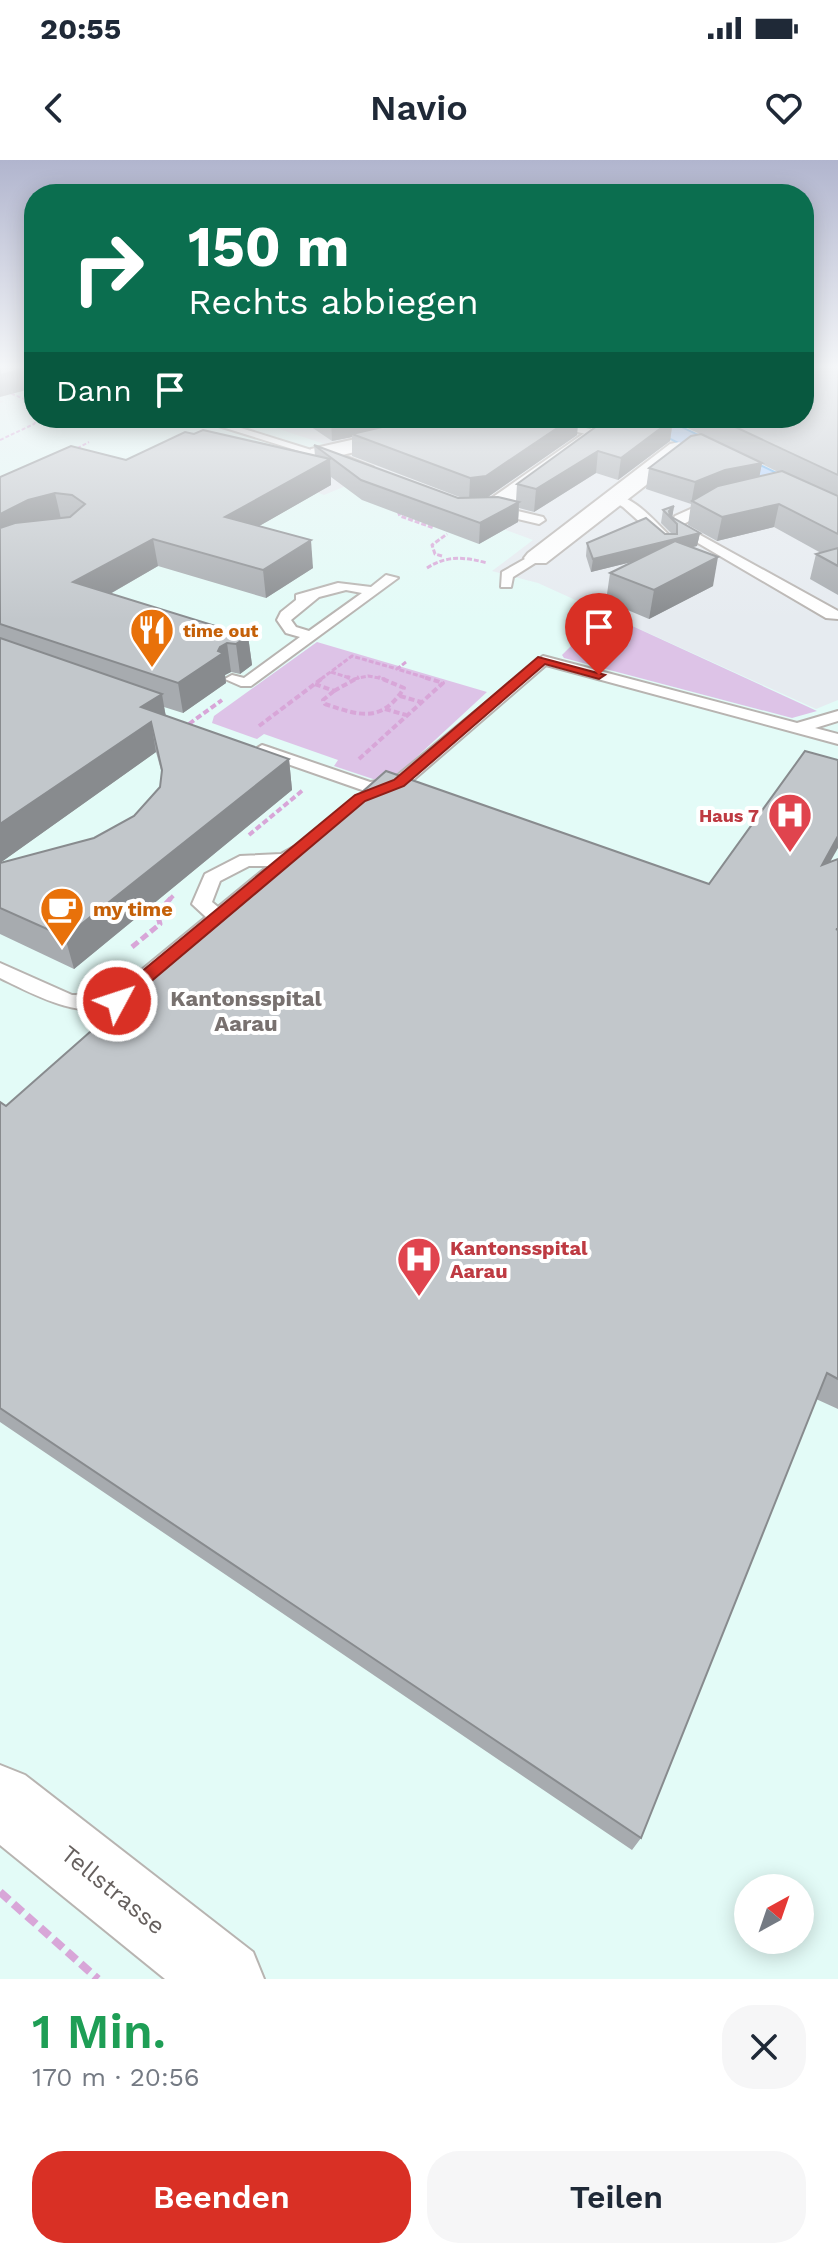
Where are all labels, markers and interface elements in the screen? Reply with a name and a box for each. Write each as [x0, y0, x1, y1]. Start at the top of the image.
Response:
text: 20:55 [40, 11, 121, 46]
icon: back [32, 86, 76, 130]
icon: heart [762, 86, 806, 130]
text: Navio [370, 87, 468, 129]
text: 150 m [188, 214, 350, 280]
icon: right [56, 216, 160, 320]
text: Rechts abbiegen [188, 281, 479, 323]
icon: arrive [148, 368, 192, 412]
text: Dann [56, 373, 132, 408]
pin [565, 593, 633, 675]
icon: arrive [577, 605, 621, 649]
restaurant icon: time out [128, 606, 176, 669]
place label: time out [183, 620, 259, 641]
hospital icon: Haus 7 [766, 791, 814, 854]
place label: Haus 7 [699, 805, 759, 826]
cafe icon: my time [38, 885, 86, 948]
place label: my time [93, 897, 173, 921]
position arrow [75, 959, 159, 1043]
district label: Kantonsspital Aarau [170, 986, 322, 1036]
hospital icon: Kantonsspital Aarau [395, 1235, 443, 1298]
place label: Kantonsspital Aarau [450, 1236, 588, 1283]
street label: Tellstrasse [56, 1840, 170, 1940]
north arrow [734, 1874, 814, 1954]
map controls [734, 1874, 814, 1954]
text: 1 Min. [32, 2003, 166, 2060]
button: close [722, 2005, 806, 2089]
text: 170 m · 20:56 [32, 2062, 200, 2092]
button: Beenden [32, 2151, 411, 2243]
button: Teilen [427, 2151, 806, 2243]

